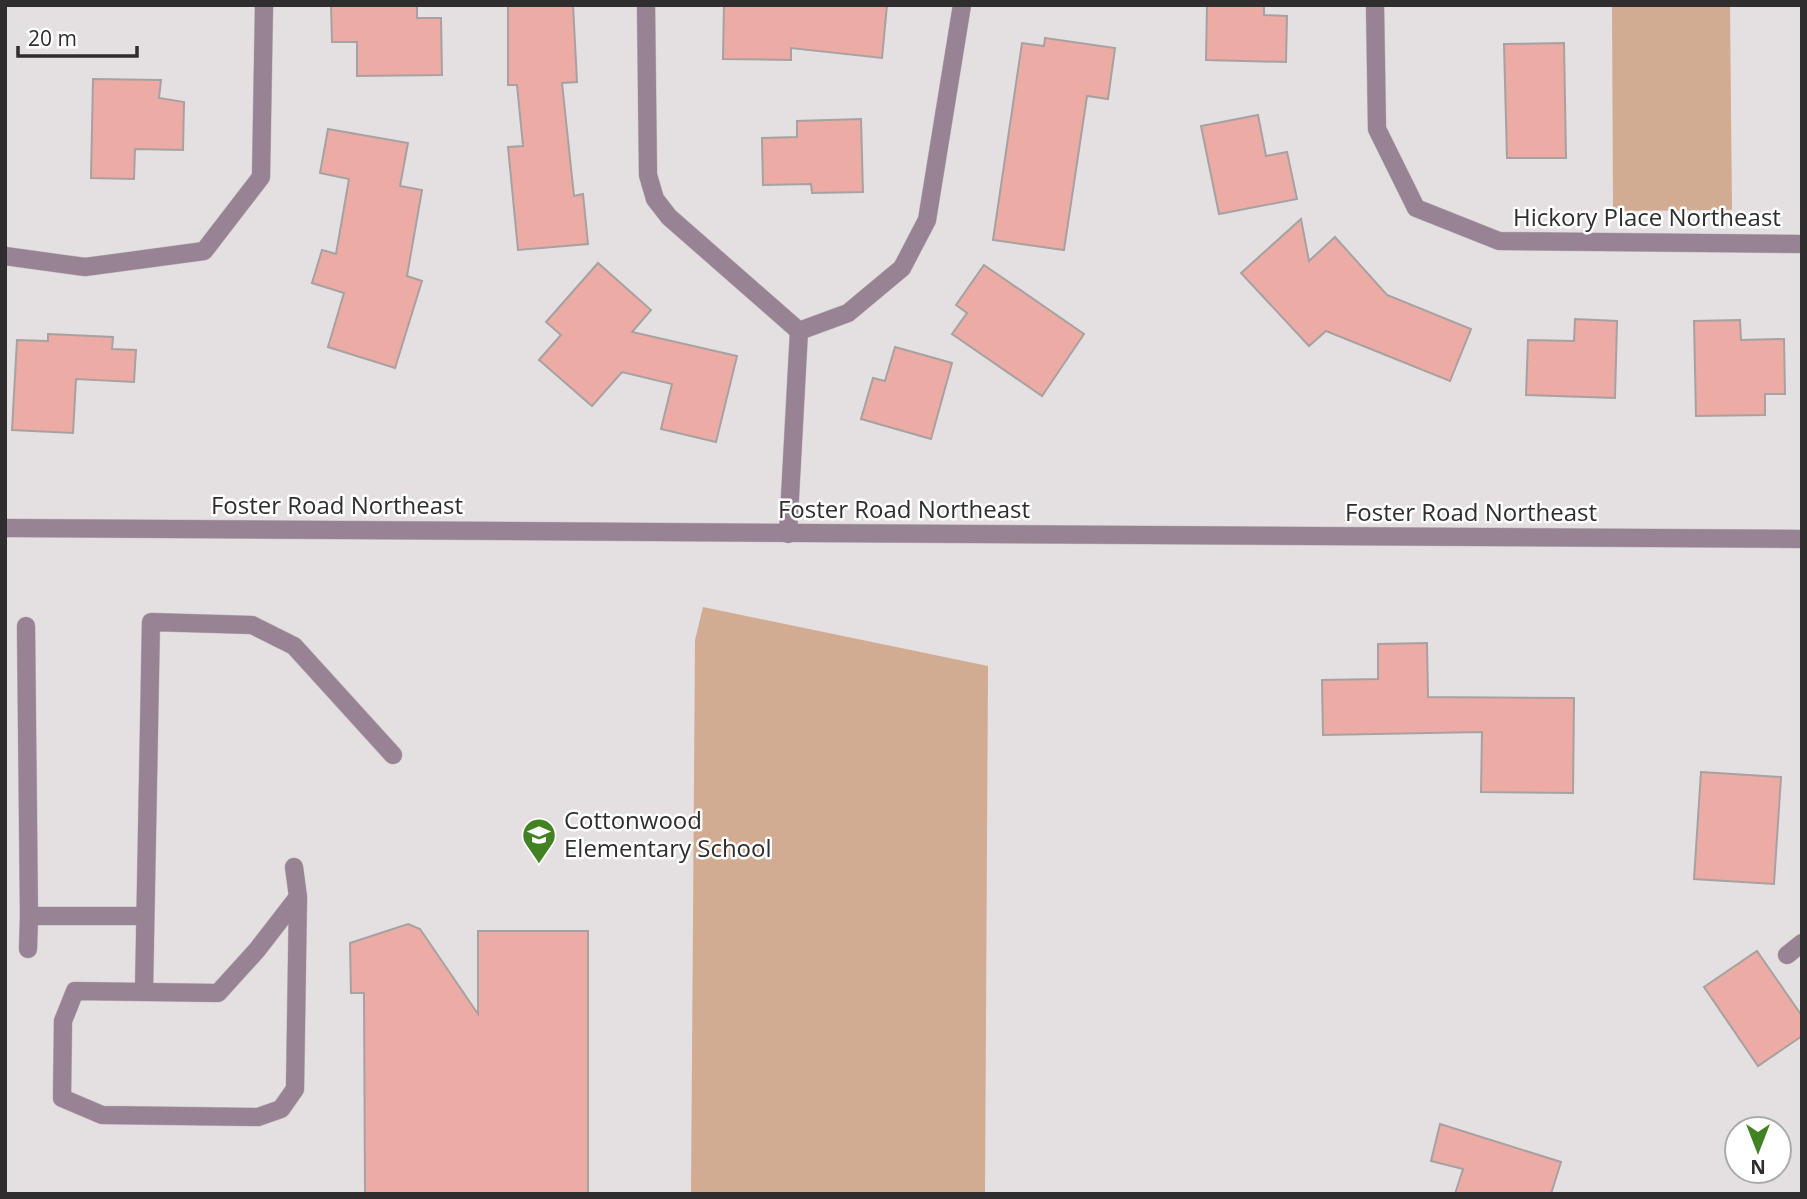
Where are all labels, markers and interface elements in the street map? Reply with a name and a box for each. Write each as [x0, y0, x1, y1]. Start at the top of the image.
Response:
scale bar [18, 14, 136, 58]
text: 20 m [28, 24, 77, 52]
street label: Hickory Place Northeast [1513, 200, 1781, 233]
street label: Foster Road Northeast [211, 488, 463, 521]
street label: Foster Road Northeast [778, 492, 1030, 525]
street label: Foster Road Northeast [1345, 495, 1597, 528]
place label: Cottonwood Elementary School [564, 803, 772, 864]
school or university icon: Cottonwood Elementary School [520, 816, 558, 865]
north arrow [1723, 1115, 1793, 1185]
text: N [1750, 1154, 1766, 1180]

